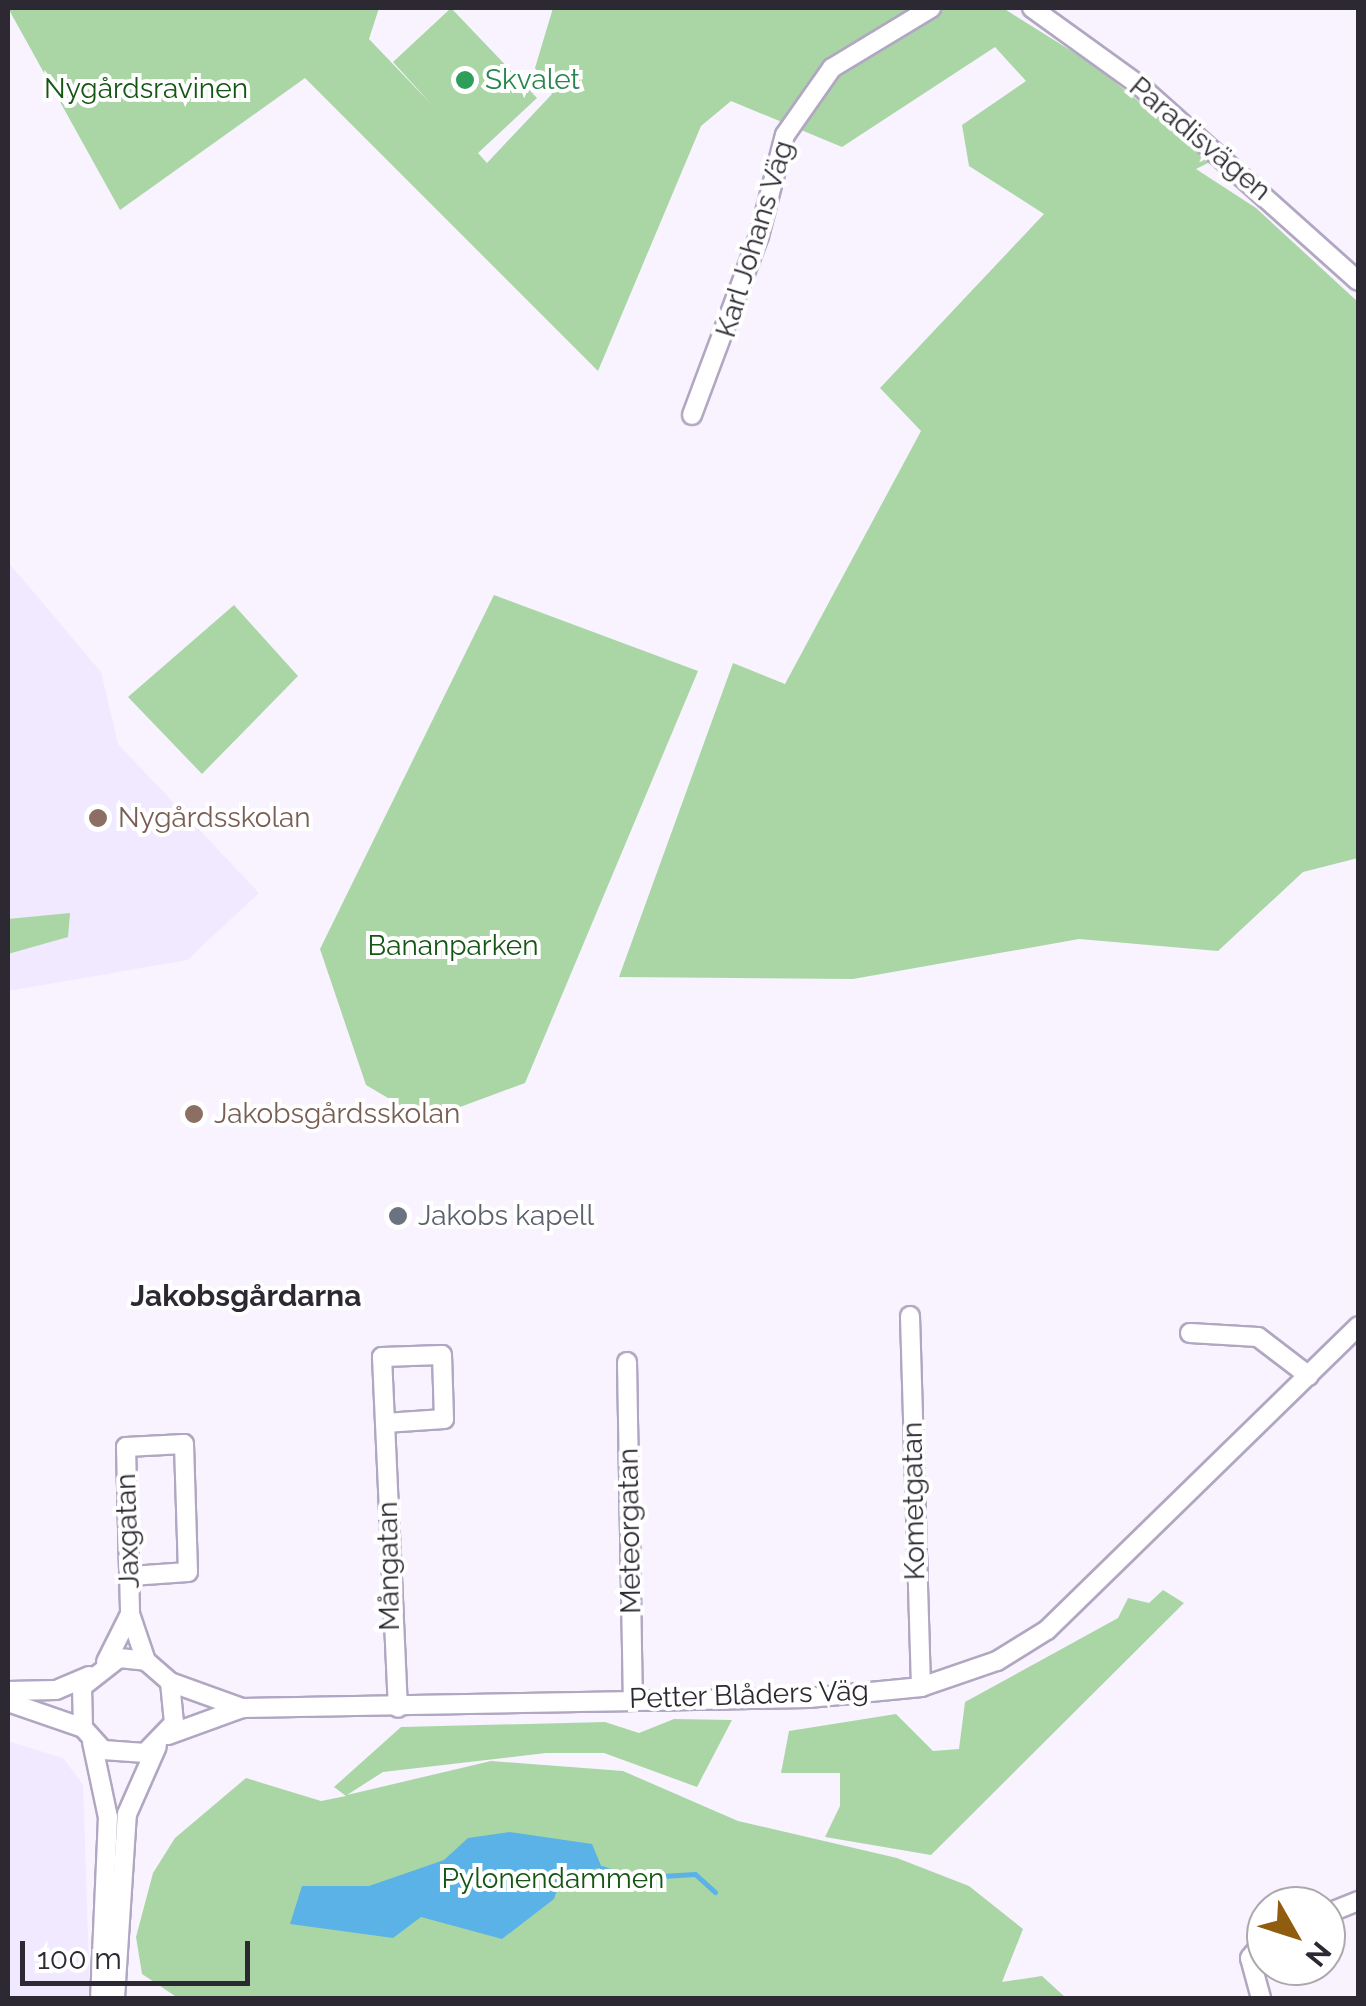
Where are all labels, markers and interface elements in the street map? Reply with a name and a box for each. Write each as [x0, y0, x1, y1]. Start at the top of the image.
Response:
place label: Skvalet [485, 63, 580, 97]
marker: Skvalet [454, 69, 476, 91]
street label: Paradisvägen [1122, 70, 1278, 208]
park label: Nygårdsravinen [44, 72, 248, 106]
street label: Karl Johans Väg [709, 135, 801, 343]
place label: Nygårdsskolan [118, 801, 311, 835]
marker: Nygårdsskolan [87, 807, 109, 829]
park label: Bananparken [367, 929, 539, 963]
place label: Jakobsgårdsskolan [214, 1097, 460, 1131]
marker: Jakobsgårdsskolan [183, 1103, 205, 1125]
place label: Jakobs kapell [418, 1199, 594, 1233]
marker: Jakobs kapell [387, 1205, 409, 1227]
district label: Jakobsgårdarna [131, 1278, 361, 1314]
street label: Kometgatan [896, 1422, 932, 1580]
street label: Meteorgatan [612, 1448, 648, 1614]
street label: Jaxgatan [109, 1473, 147, 1589]
street label: Mångatan [371, 1501, 407, 1631]
street label: Petter Blåders Väg [628, 1674, 870, 1716]
park label: Pylonendammen [442, 1862, 664, 1896]
north arrow [1246, 1886, 1346, 1986]
scale bar [25, 1921, 255, 1983]
text: N [1299, 1935, 1338, 1973]
text: 100 m [37, 1941, 122, 1976]

